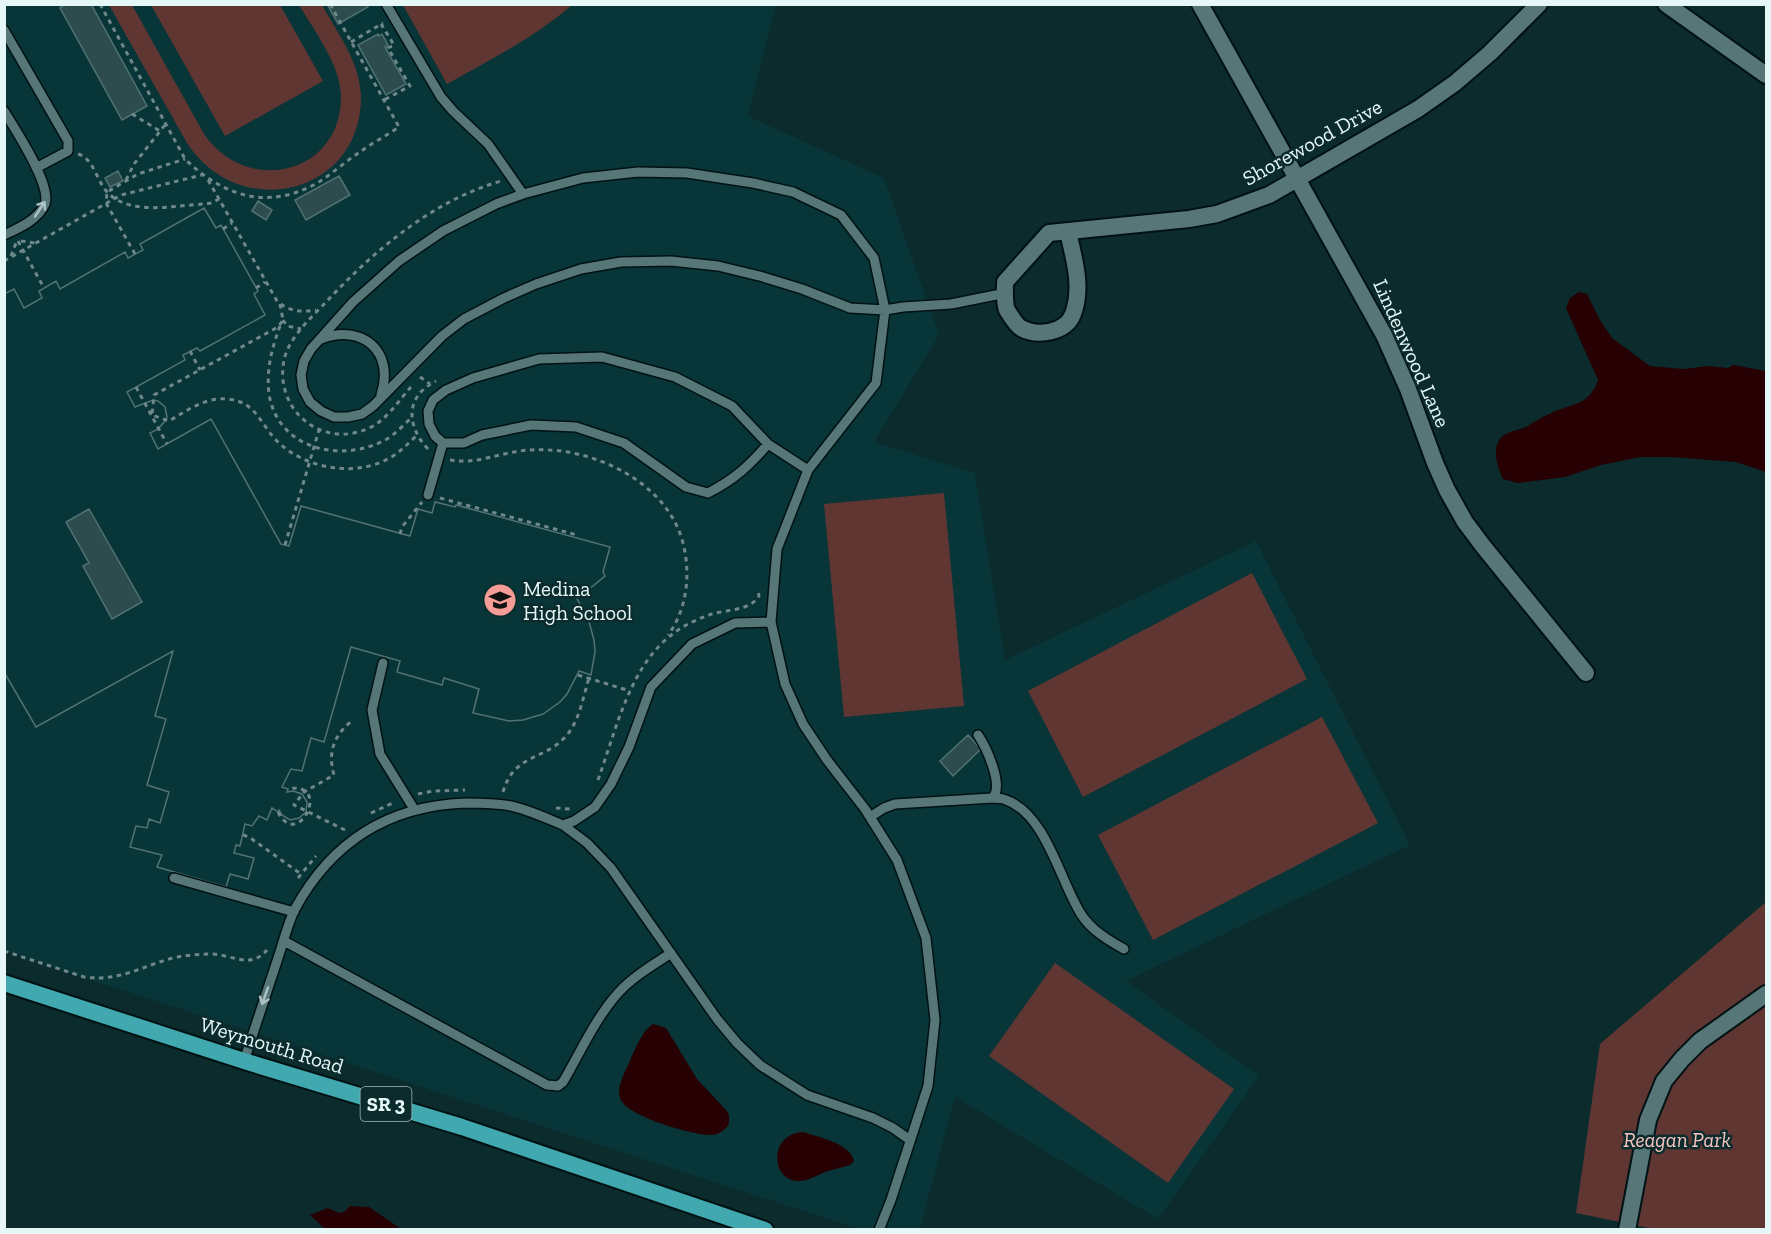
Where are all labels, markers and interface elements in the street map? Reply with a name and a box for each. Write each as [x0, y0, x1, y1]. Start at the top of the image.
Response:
street label: Shorewood Drive [1238, 93, 1386, 191]
one-way arrow [34, 202, 46, 218]
street label: Lindenwood Lane [1368, 275, 1456, 431]
place label: Medina High School [523, 576, 633, 625]
school or university icon: Medina High School [482, 582, 518, 618]
one-way arrow [259, 986, 270, 1005]
street label: Weymouth Road [197, 1011, 347, 1079]
road number: SR 3 [360, 1087, 412, 1121]
park label: Reagan Park [1623, 1127, 1731, 1152]

